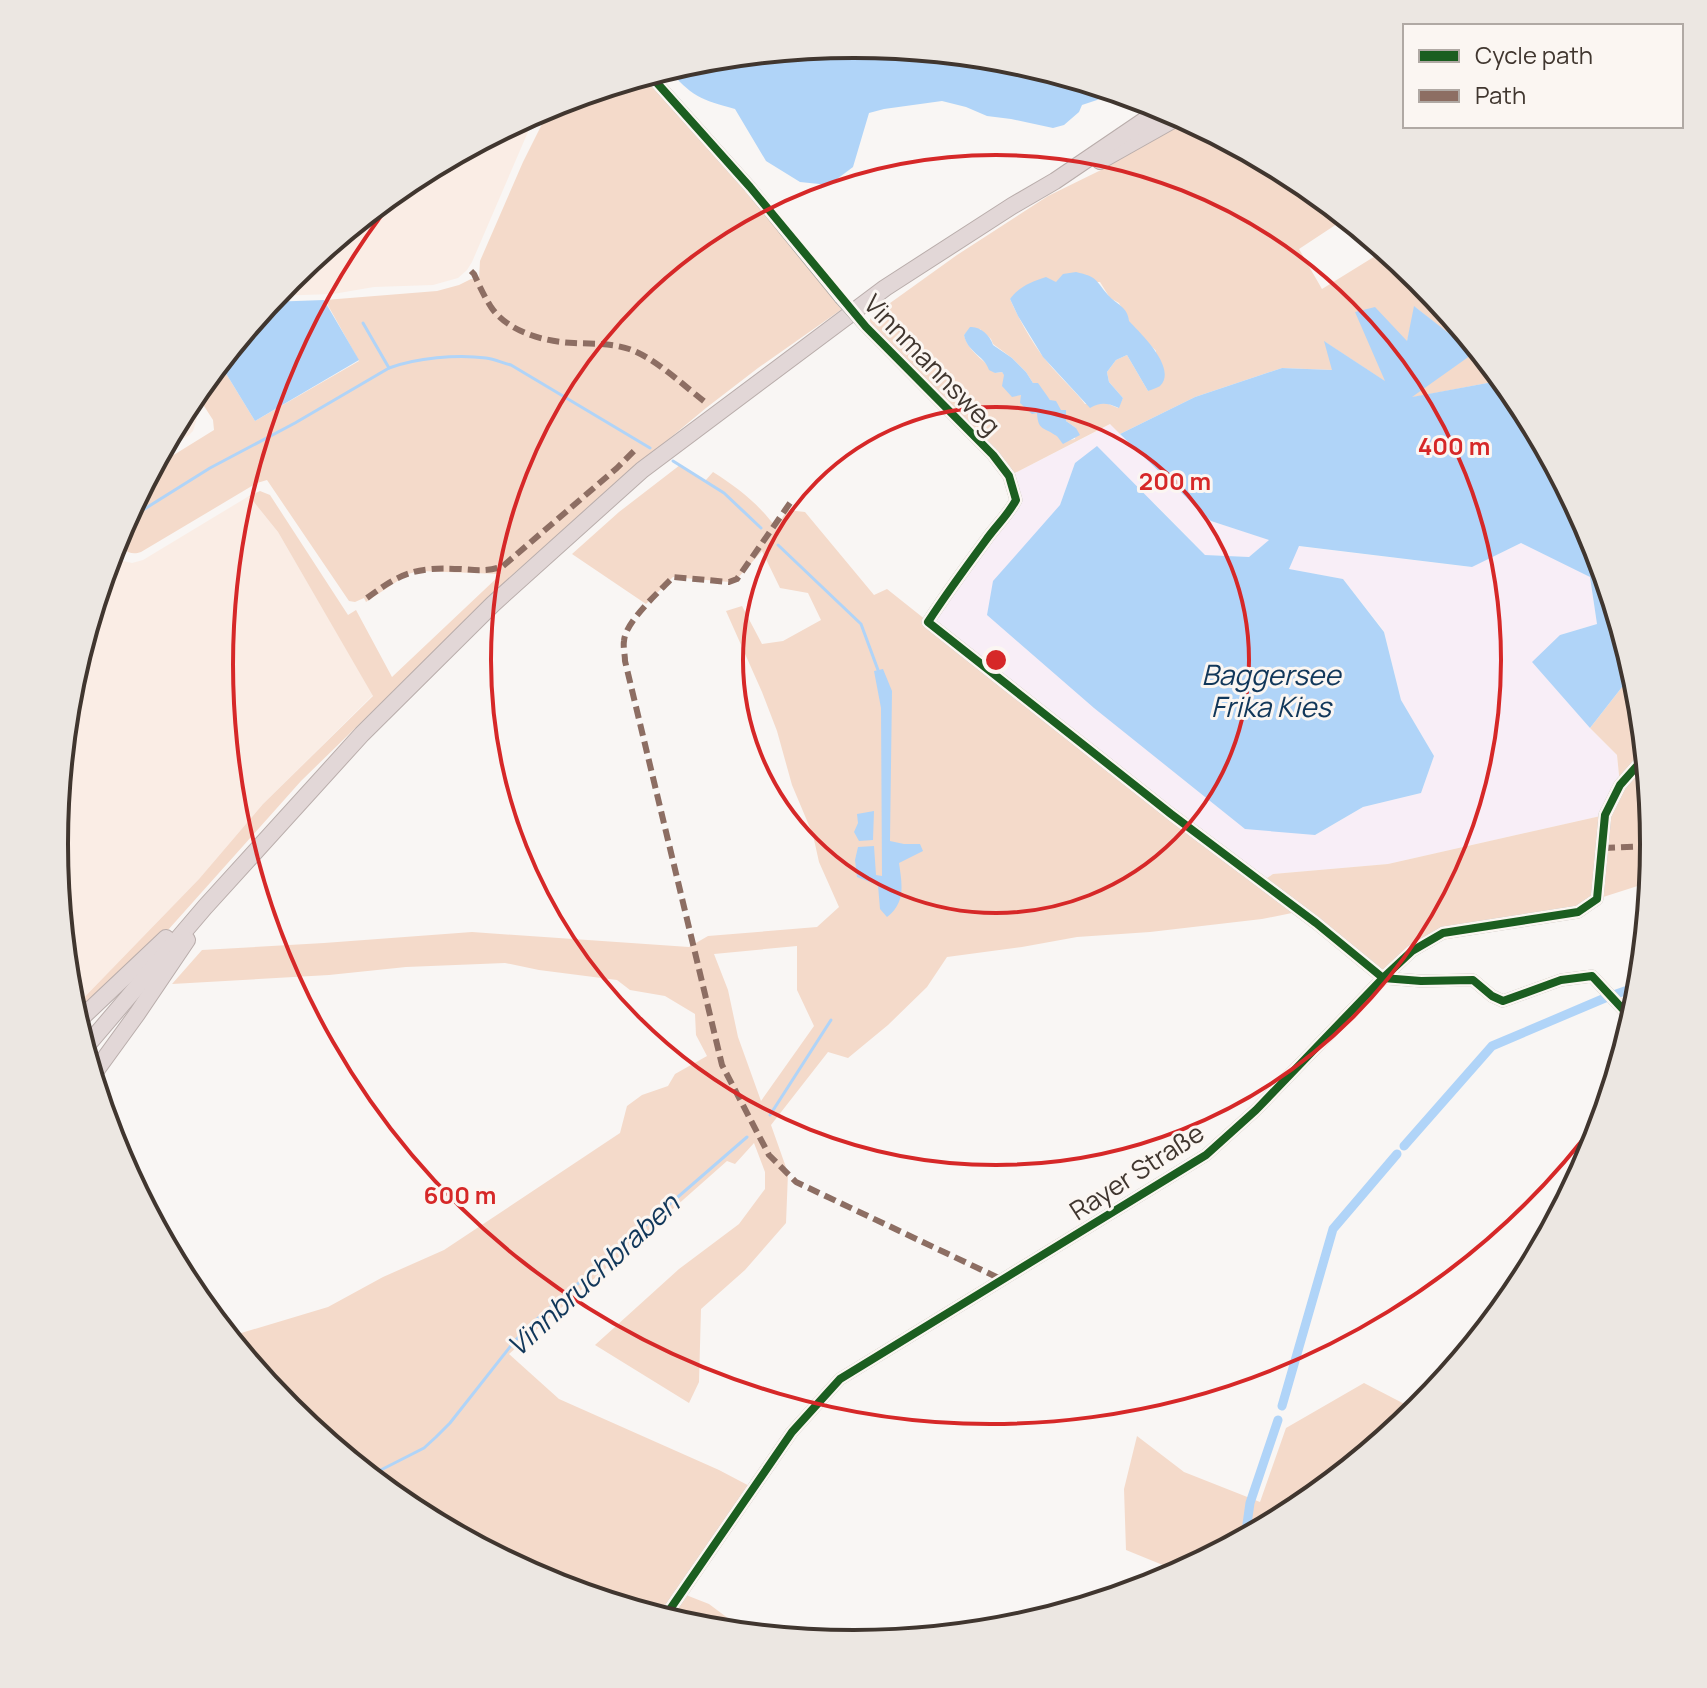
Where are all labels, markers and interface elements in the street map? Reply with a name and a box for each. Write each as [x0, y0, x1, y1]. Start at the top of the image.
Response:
legend [1403, 24, 1683, 128]
text: Cycle path [1475, 38, 1593, 71]
text: Path [1475, 78, 1526, 111]
street label: Vinnmannsweg [856, 286, 1009, 443]
text: 400 m [1418, 429, 1490, 462]
text: 200 m [1139, 464, 1211, 497]
centre of rings [982, 646, 1010, 674]
water label: Baggersee Frika Kies [1201, 655, 1342, 725]
street label: Rayer Straße [1062, 1114, 1211, 1228]
text: 600 m [424, 1178, 496, 1211]
water label: Vinnbruchbraben [498, 1184, 688, 1364]

